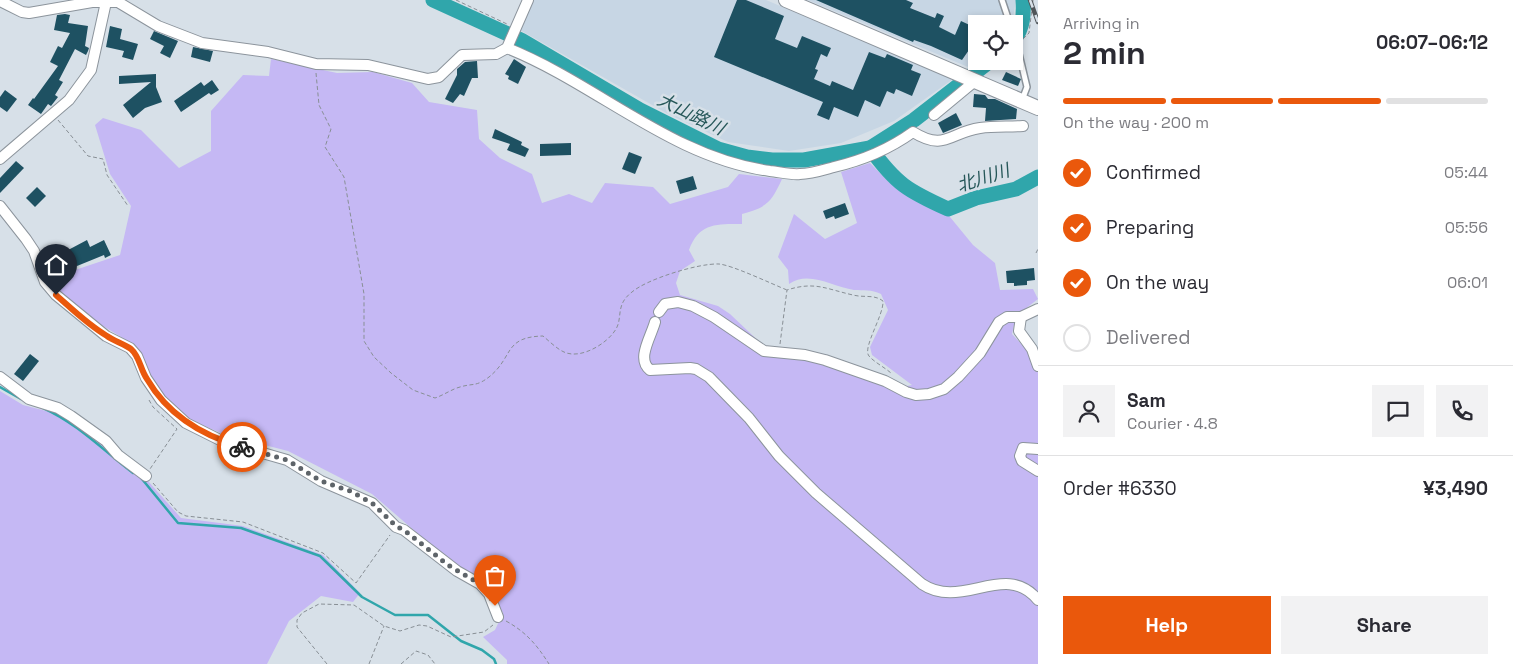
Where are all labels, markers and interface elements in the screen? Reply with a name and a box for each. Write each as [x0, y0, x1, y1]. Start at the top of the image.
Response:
text: Arriving in [1063, 13, 1140, 34]
map controls [968, 15, 1023, 70]
button: locate [968, 15, 1023, 70]
text: 06:07–06:12 [1376, 30, 1488, 55]
text: 2 min [1063, 33, 1146, 73]
water label: 大山路川 [654, 87, 730, 141]
text: On the way · 200 m [1063, 112, 1209, 133]
water label: 北川川 [954, 158, 1014, 197]
icon: check [1063, 159, 1091, 187]
text: Confirmed [1106, 160, 1201, 185]
text: 05:44 [1444, 162, 1488, 183]
icon: check [1063, 214, 1091, 242]
text: Preparing [1106, 215, 1194, 240]
text: 05:56 [1445, 217, 1488, 238]
pin [35, 244, 77, 295]
icon: home [42, 251, 70, 279]
icon: check [1063, 269, 1091, 297]
text: On the way [1106, 270, 1209, 295]
text: 06:01 [1447, 272, 1488, 293]
text: Delivered [1106, 325, 1191, 350]
button: person [1063, 385, 1115, 437]
button: chat [1372, 385, 1424, 437]
button: phone [1436, 385, 1488, 437]
text: Sam [1127, 388, 1166, 413]
text: Courier · 4.8 [1127, 413, 1218, 434]
courier [217, 422, 267, 472]
icon: bike [228, 433, 256, 461]
text: Order #6330 [1063, 476, 1177, 501]
text: ¥3,490 [1423, 476, 1488, 501]
pin [474, 555, 516, 606]
icon: bag [481, 562, 509, 590]
button: Help [1063, 596, 1271, 654]
button: Share [1281, 596, 1488, 654]

